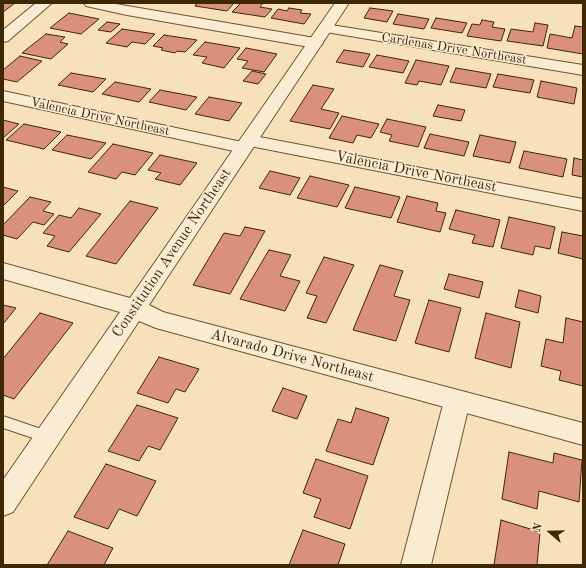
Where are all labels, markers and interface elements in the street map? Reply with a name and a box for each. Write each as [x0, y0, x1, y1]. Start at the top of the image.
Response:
street label: Cardenas Drive Northeast [380, 30, 528, 68]
street label: Valencia Drive Northeast [29, 95, 171, 139]
street label: Valencia Drive Northeast [334, 148, 498, 196]
street label: Constitution Avenue Northeast [109, 165, 235, 341]
street label: Alvarado Drive Northeast [208, 326, 376, 386]
north arrow [530, 512, 570, 552]
text: N [532, 522, 545, 534]

